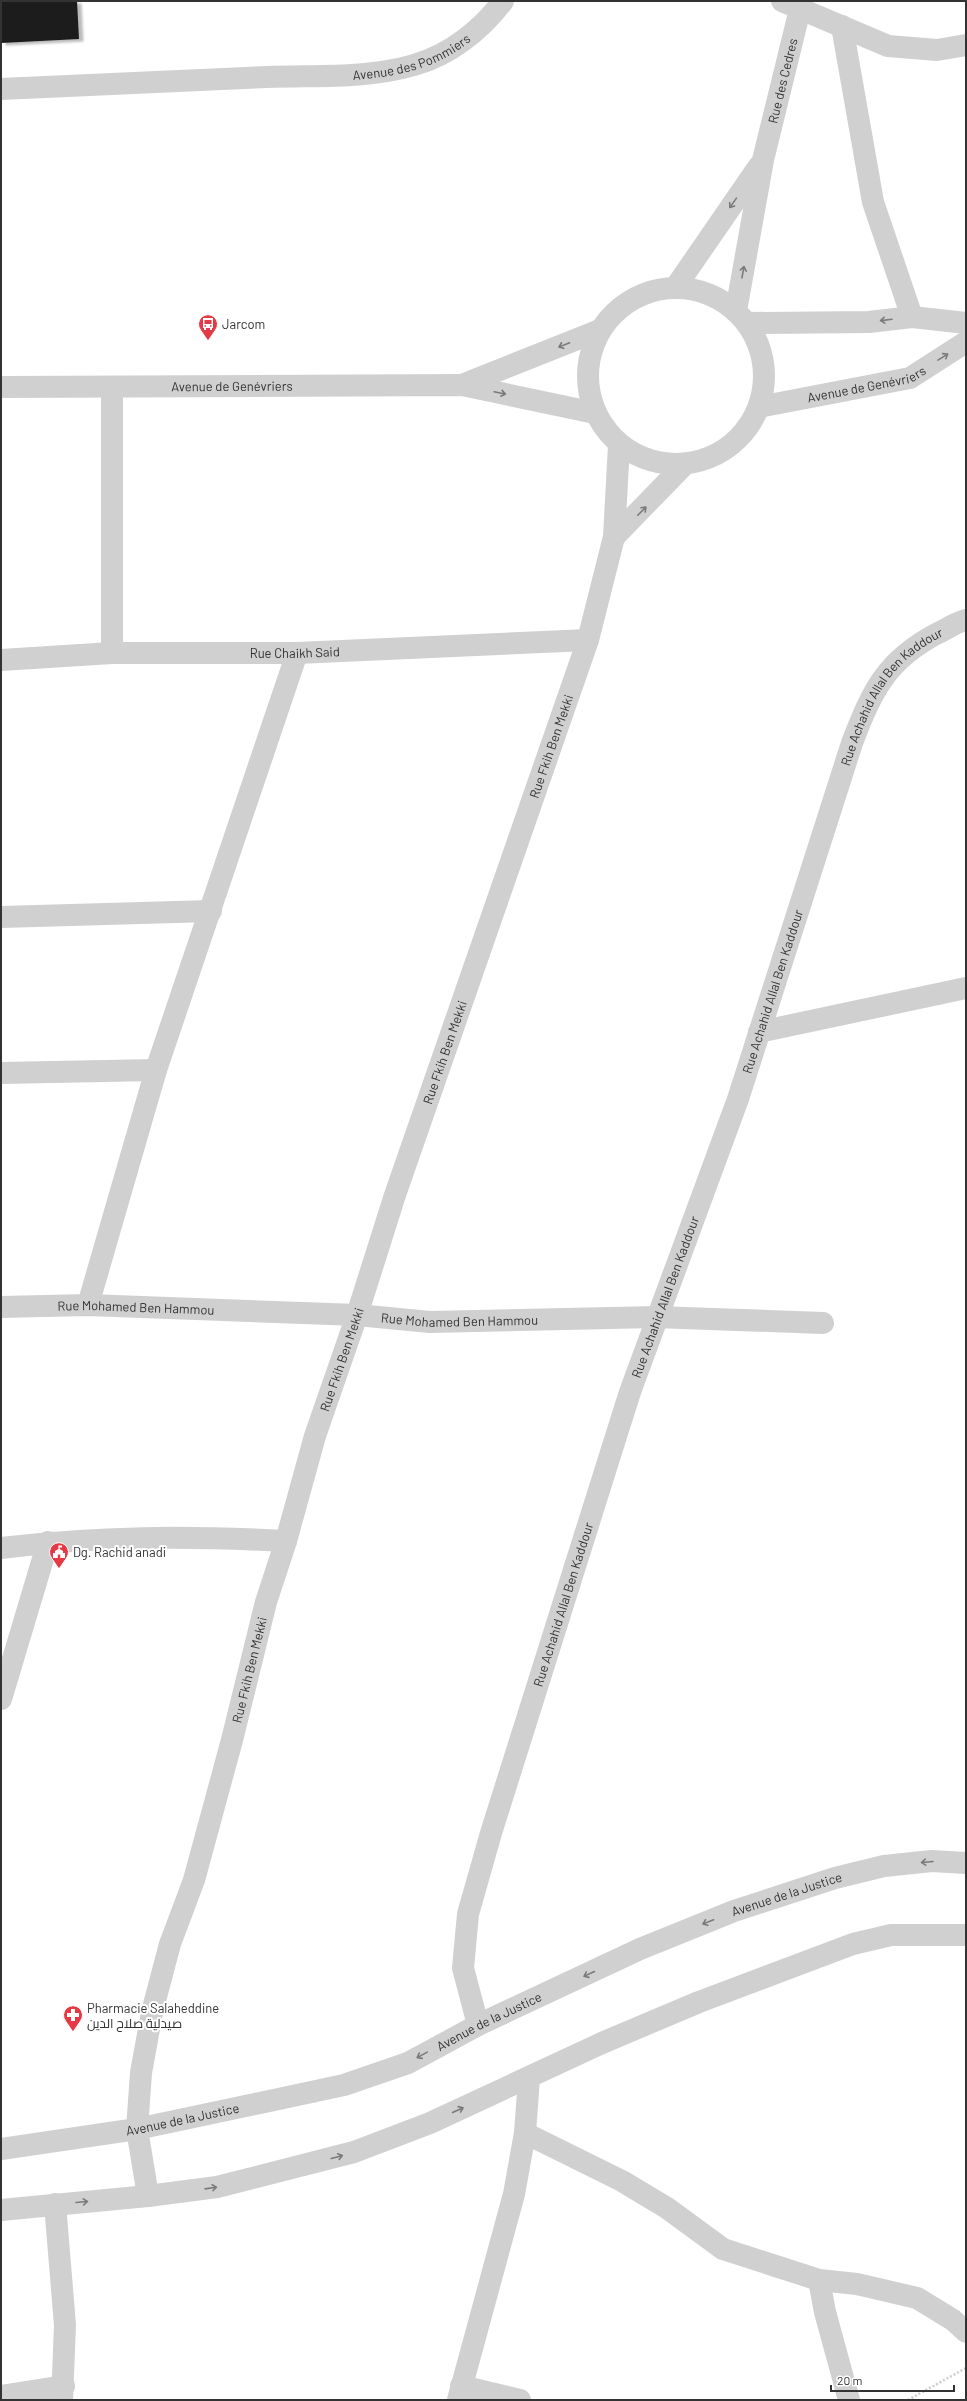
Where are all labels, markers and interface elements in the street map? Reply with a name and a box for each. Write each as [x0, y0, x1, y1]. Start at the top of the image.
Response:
street label: Avenue des Pommiers [352, 30, 473, 83]
street label: Rue des Cedres [764, 37, 801, 125]
one-way arrow [729, 198, 737, 209]
one-way arrow [740, 266, 748, 279]
bus stop icon: Jarcom [197, 313, 219, 341]
place label: Jarcom [222, 316, 265, 332]
one-way arrow [880, 316, 893, 324]
one-way arrow [558, 341, 570, 349]
one-way arrow [937, 353, 948, 361]
street label: Avenue de Genévriers [806, 362, 929, 406]
street label: Avenue de Genévriers [171, 378, 293, 394]
one-way arrow [494, 390, 507, 398]
one-way arrow [637, 506, 647, 515]
street label: Rue Achahid Allal Ben Kaddour [837, 624, 945, 768]
street label: Rue Chaikh Said [250, 643, 340, 661]
street label: Rue Fkih Ben Mekki [526, 692, 576, 800]
street label: Rue Achahid Allal Ben Kaddour [739, 907, 806, 1075]
street label: Rue Fkih Ben Mekki [419, 998, 470, 1106]
street label: Rue Achahid Allal Ben Kaddour [628, 1214, 702, 1380]
street label: Rue Mohamed Ben Hammou [57, 1297, 215, 1318]
street label: Rue Fkih Ben Mekki [316, 1306, 367, 1413]
street label: Rue Mohamed Ben Hammou [380, 1309, 538, 1330]
street label: Rue Achahid Allal Ben Kaddour [530, 1520, 596, 1689]
public building icon: Dg. Rachid anadi [48, 1541, 70, 1569]
place label: Dg. Rachid anadi [73, 1544, 166, 1560]
street label: Rue Fkih Ben Mekki [229, 1615, 270, 1725]
one-way arrow [921, 1858, 934, 1865]
street label: Avenue de la Justice [729, 1869, 843, 1919]
one-way arrow [703, 1919, 715, 1926]
one-way arrow [583, 1971, 595, 1978]
street label: Avenue de la Justice [434, 1988, 544, 2054]
place label: Pharmacie Salaheddine صيدلية صلاح الدين [87, 2000, 219, 2032]
pharmacy icon: Pharmacie Salaheddine صيدلية صلاح الدين [62, 2004, 84, 2032]
one-way arrow [416, 2052, 428, 2060]
street label: Avenue de la Justice [125, 2099, 241, 2139]
one-way arrow [452, 2106, 464, 2113]
one-way arrow [330, 2152, 343, 2160]
one-way arrow [204, 2184, 217, 2192]
one-way arrow [75, 2198, 88, 2205]
scale bar [831, 2367, 954, 2393]
text: 20 m [837, 2373, 863, 2387]

